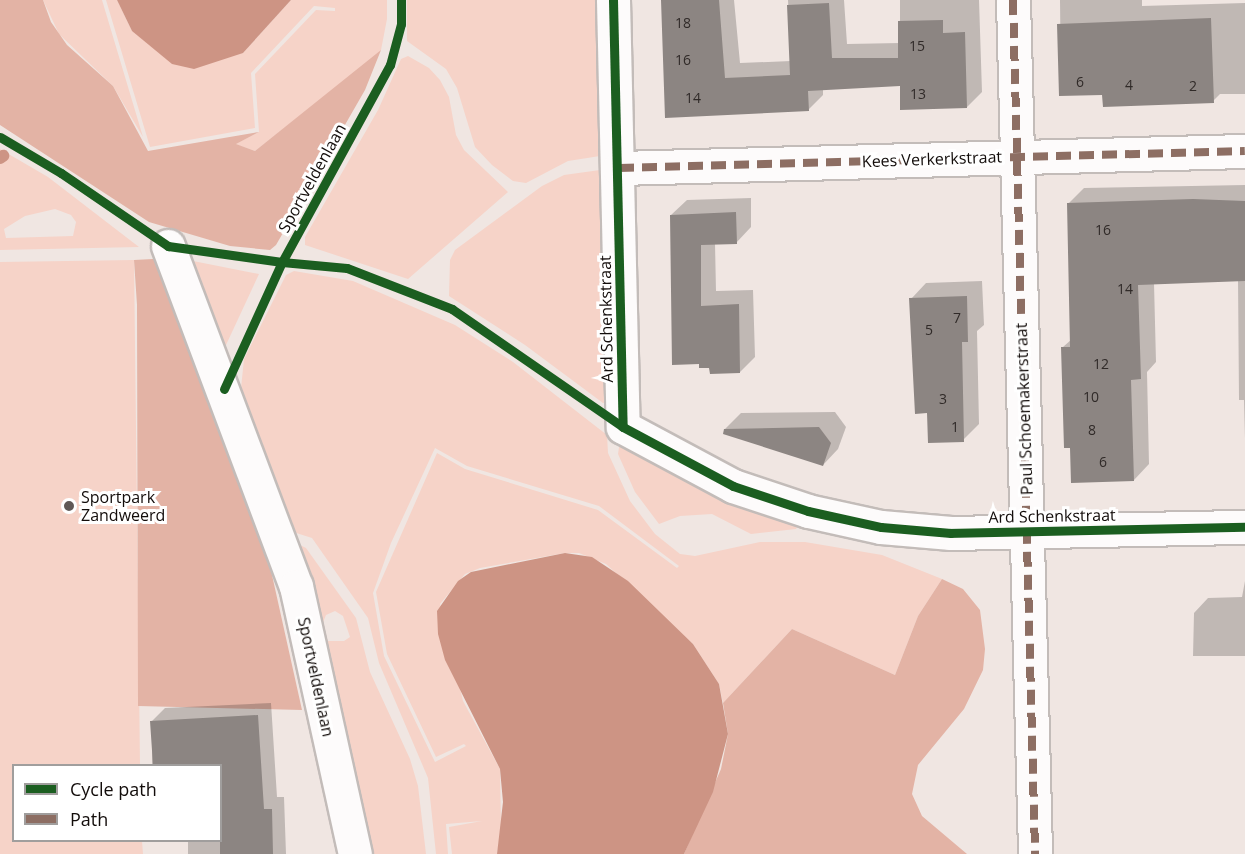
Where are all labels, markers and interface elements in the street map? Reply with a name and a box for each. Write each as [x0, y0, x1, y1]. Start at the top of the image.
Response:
house number: 18 [675, 15, 691, 31]
house number: 15 [909, 38, 925, 54]
house number: 16 [675, 52, 691, 68]
house number: 6 [1076, 74, 1084, 90]
house number: 4 [1125, 77, 1133, 93]
house number: 2 [1189, 78, 1197, 94]
house number: 13 [910, 86, 926, 102]
house number: 14 [685, 90, 701, 106]
street label: Sportveldenlaan [274, 120, 350, 236]
street label: Kees Verkerkstraat [862, 147, 1002, 171]
house number: 16 [1095, 222, 1111, 238]
street label: Ard Schenkstraat [595, 255, 617, 383]
house number: 14 [1117, 281, 1133, 297]
house number: 7 [953, 310, 961, 326]
house number: 5 [925, 322, 933, 338]
street label: Paul Schoemakerstraat [1011, 323, 1037, 495]
house number: 12 [1093, 356, 1109, 372]
house number: 10 [1083, 389, 1099, 405]
house number: 3 [939, 391, 947, 407]
house number: 1 [951, 419, 959, 435]
house number: 8 [1088, 422, 1096, 438]
house number: 6 [1099, 454, 1107, 470]
place label: Sportpark Zandweerd [81, 487, 165, 525]
marker: Sportpark Zandweerd [62, 499, 76, 513]
street label: Ard Schenkstraat [988, 505, 1116, 527]
street label: Sportveldenlaan [294, 616, 338, 738]
legend [12, 764, 222, 842]
text: Cycle path [70, 777, 157, 801]
text: Path [70, 807, 108, 831]

